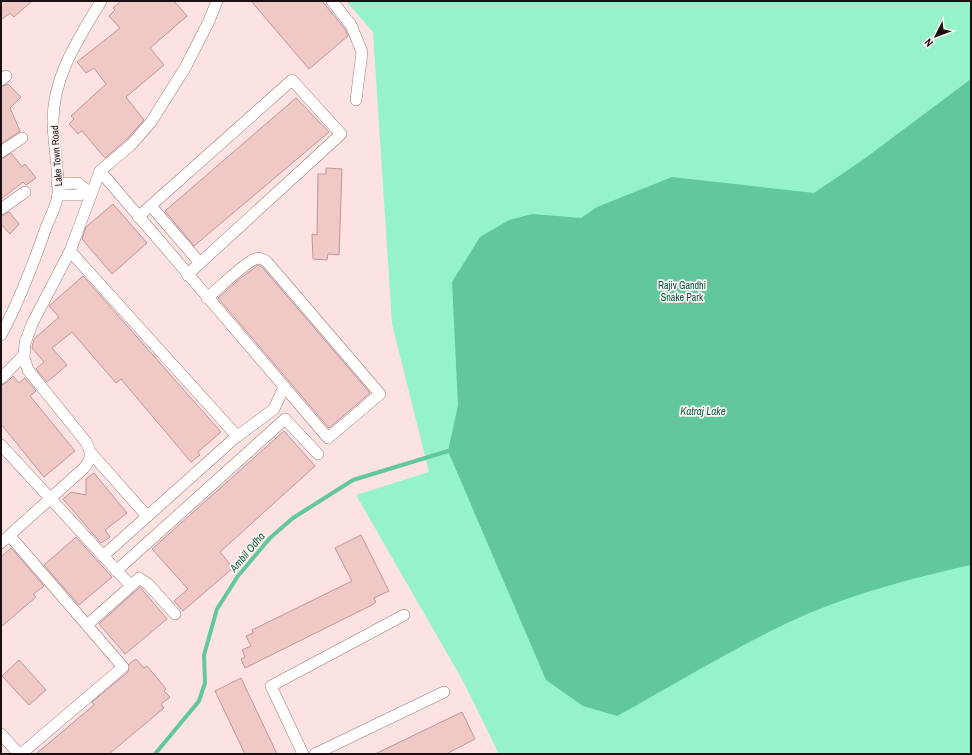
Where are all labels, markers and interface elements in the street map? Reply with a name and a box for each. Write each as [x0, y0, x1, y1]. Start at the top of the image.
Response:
north arrow [916, 16, 956, 56]
text: N [921, 36, 936, 50]
street label: Lake Town Road [48, 125, 65, 187]
park label: Rajiv Gandhi Snake Park [658, 279, 706, 304]
water label: Katraj Lake [680, 404, 726, 418]
water label: Ambil Odha [226, 529, 268, 576]

